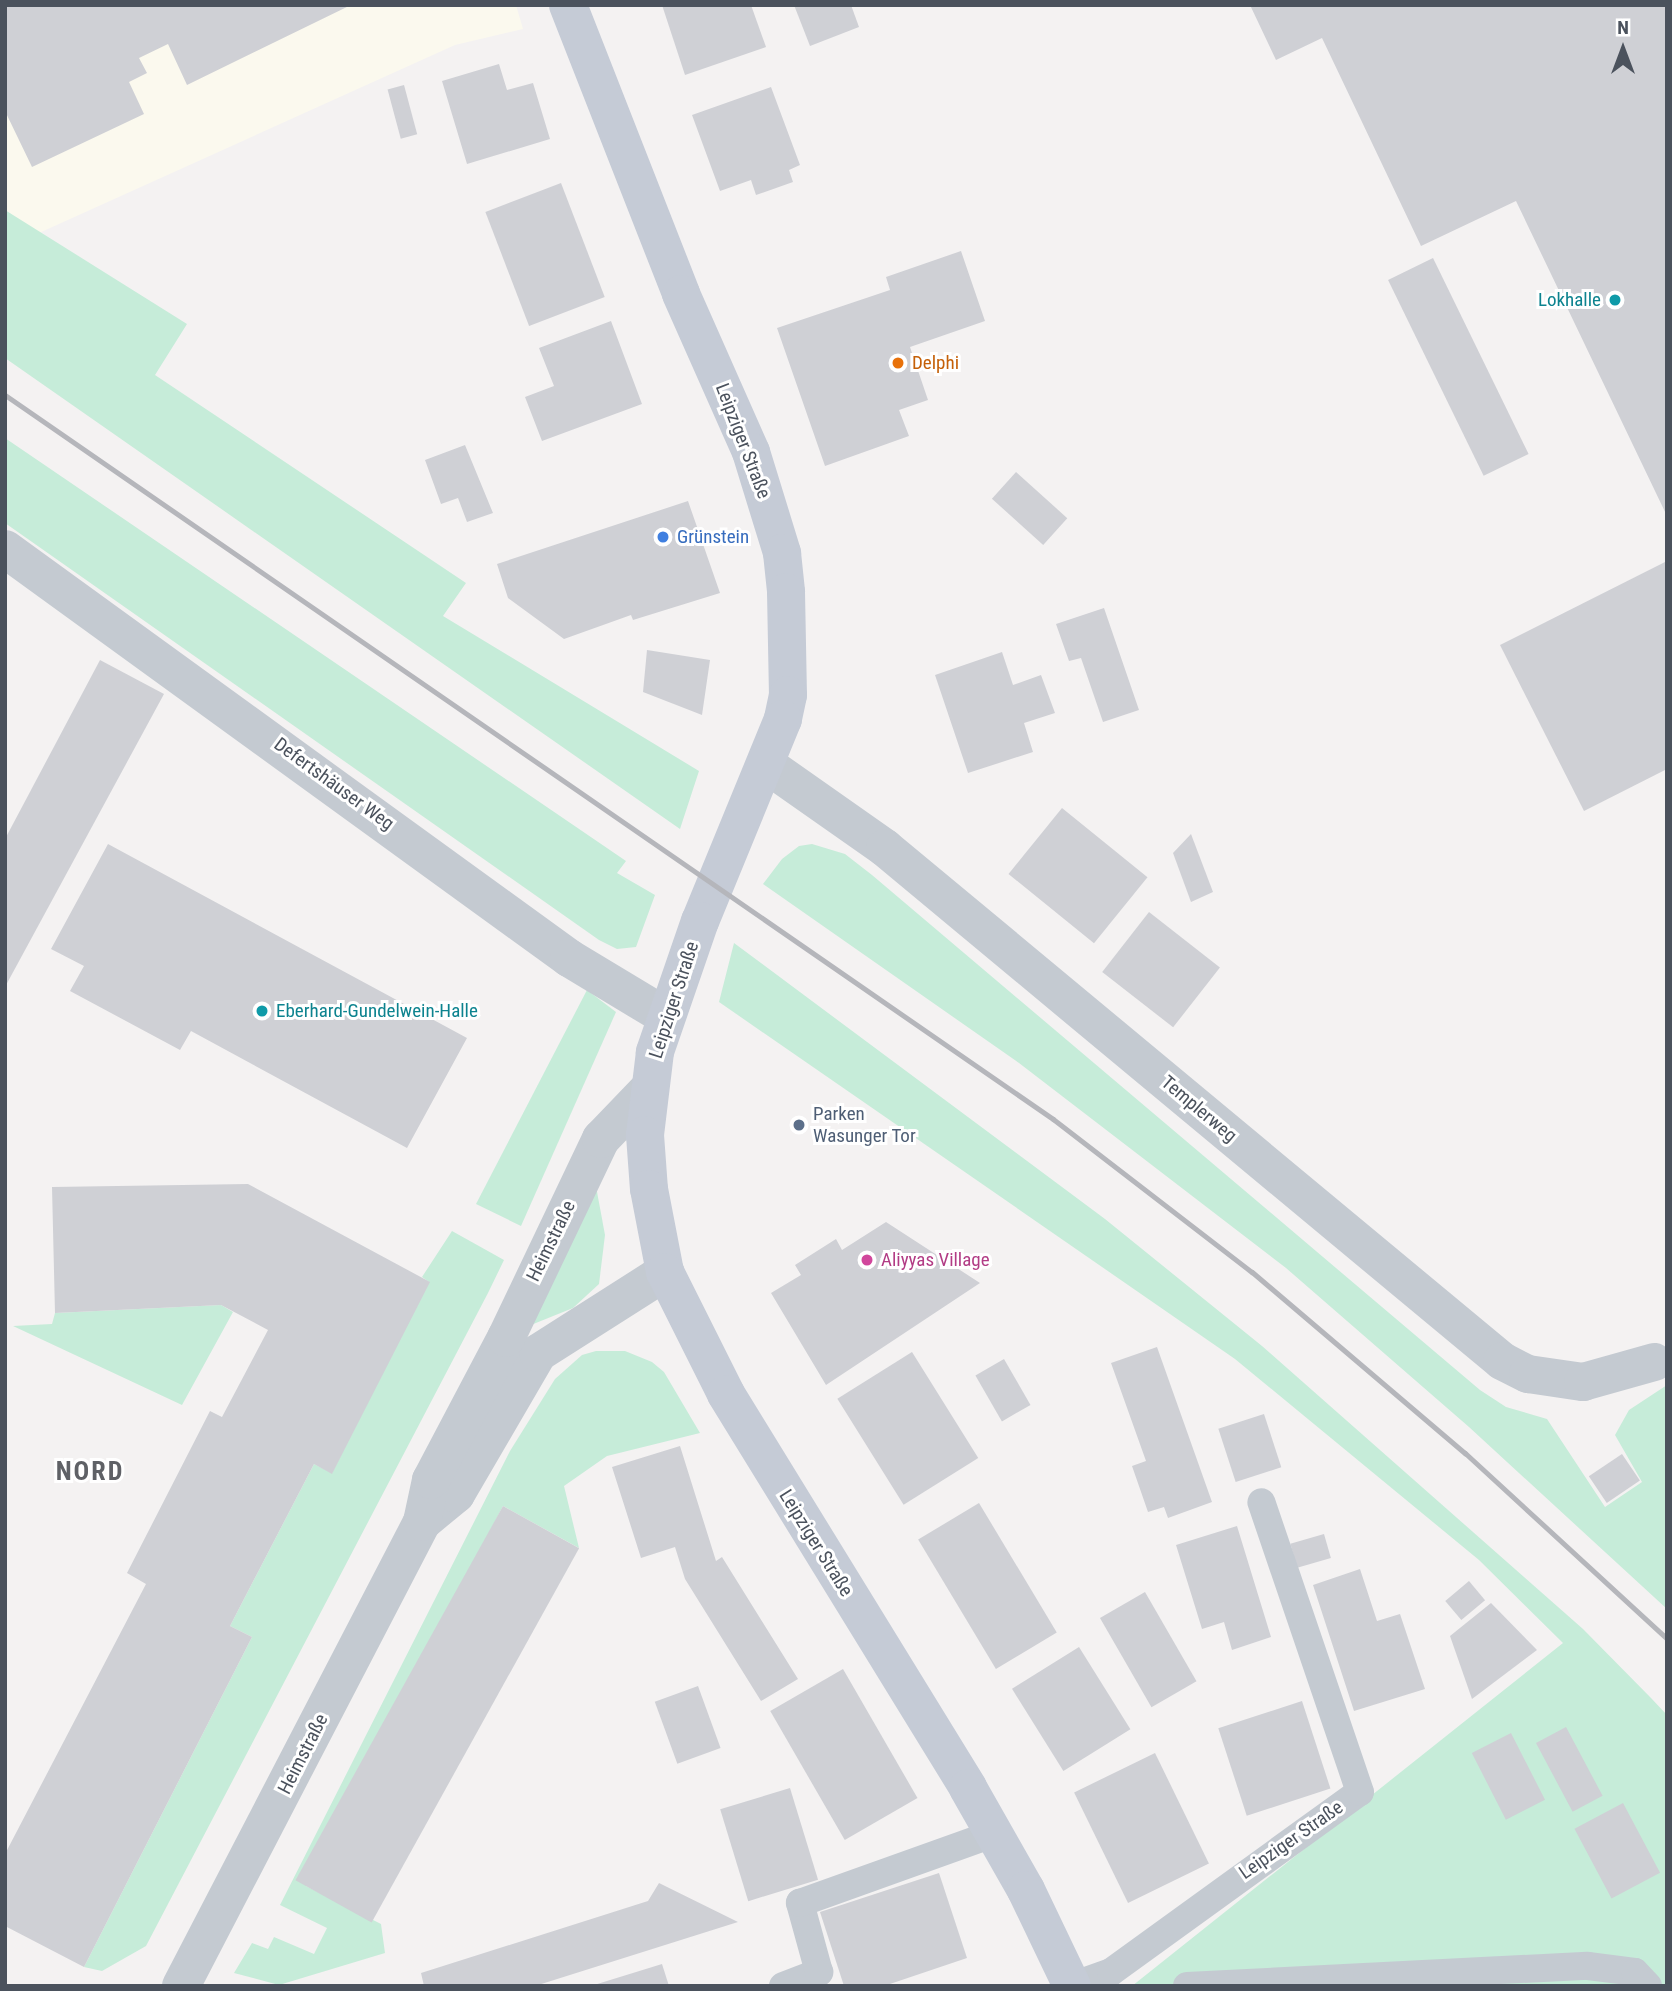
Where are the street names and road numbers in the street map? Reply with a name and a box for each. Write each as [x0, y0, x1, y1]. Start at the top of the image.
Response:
street label: Leipziger Straße [711, 380, 775, 502]
street label: Defertshäuser Weg [270, 733, 398, 835]
street label: Leipziger Straße [644, 939, 704, 1061]
street label: Templerweg [1157, 1071, 1241, 1147]
street label: Heimstraße [522, 1197, 580, 1285]
street label: Leipziger Straße [774, 1485, 858, 1601]
street label: Heimstraße [273, 1710, 333, 1798]
street label: Leipziger Straße [1235, 1796, 1347, 1884]

